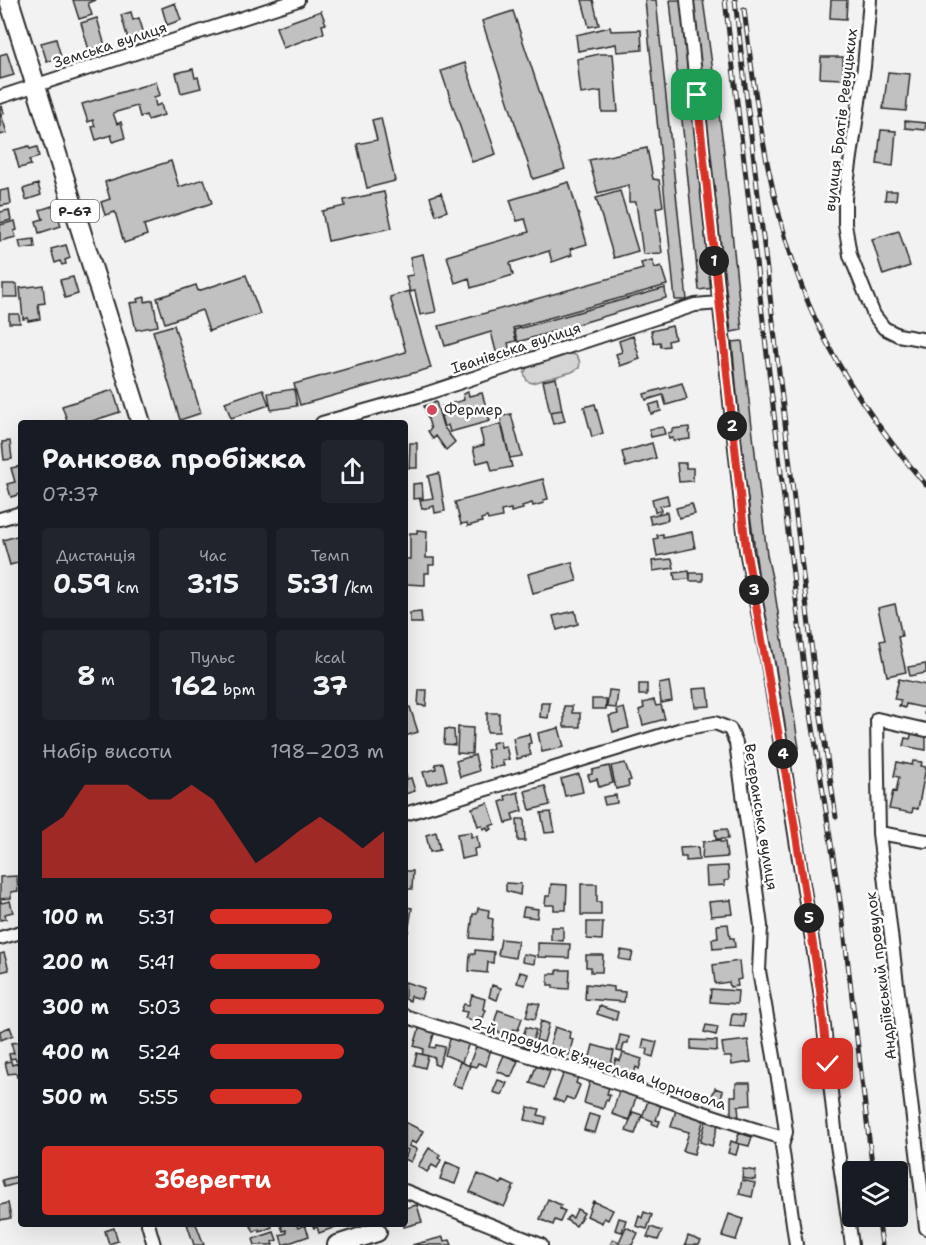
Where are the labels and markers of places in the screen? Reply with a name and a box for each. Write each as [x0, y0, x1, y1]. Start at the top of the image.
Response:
pin [671, 69, 722, 120]
pin: 1 [699, 246, 729, 276]
place label: Фермер [444, 400, 502, 420]
marker: Фермер [425, 403, 439, 417]
pin: 2 [717, 411, 747, 441]
pin: 3 [739, 575, 769, 605]
pin: 4 [768, 739, 798, 769]
pin: 5 [794, 903, 824, 933]
pin [802, 1038, 853, 1089]

